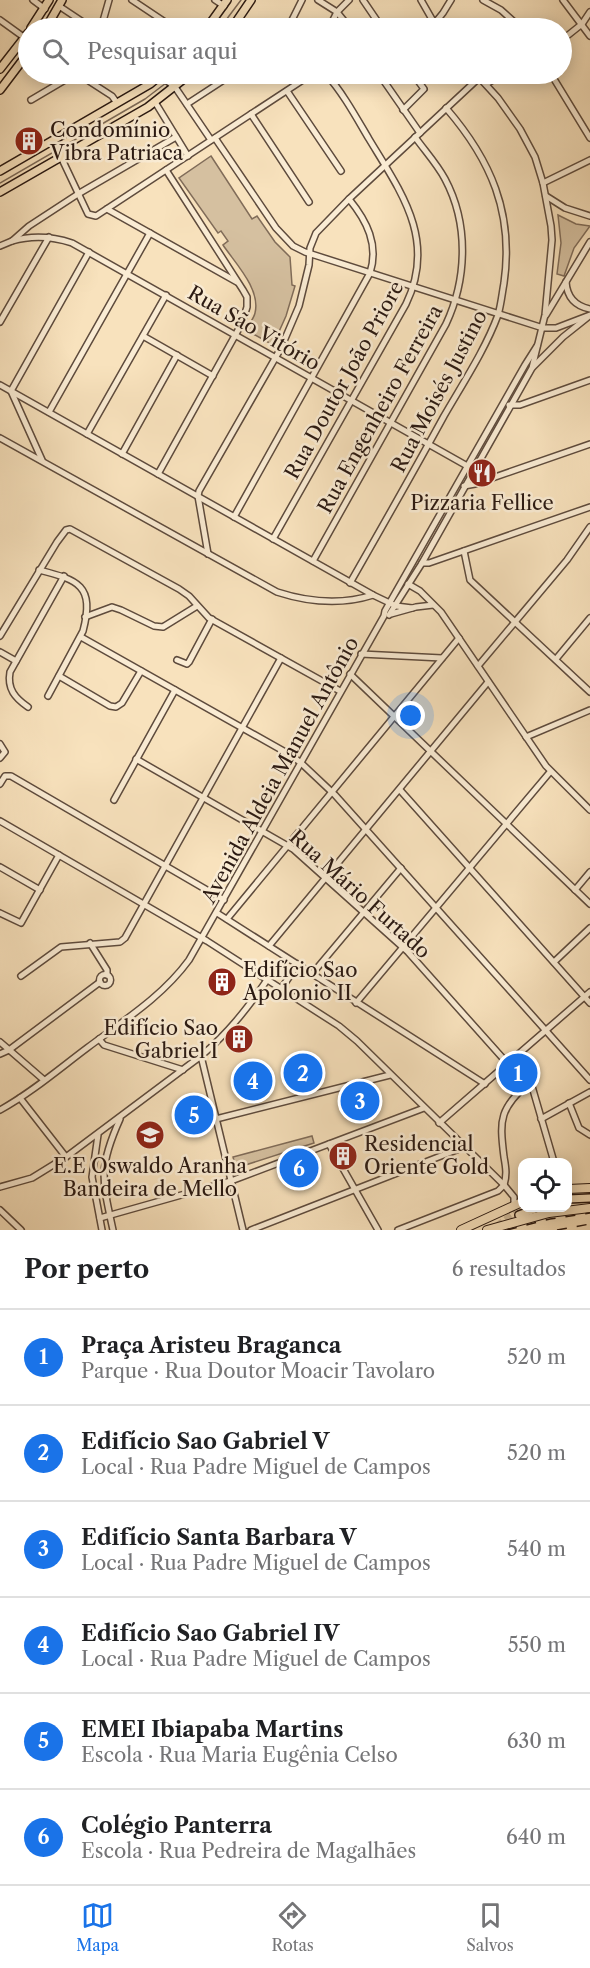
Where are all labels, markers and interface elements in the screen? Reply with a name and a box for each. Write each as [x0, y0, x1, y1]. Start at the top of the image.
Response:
search box [18, 18, 572, 84]
icon: search [39, 35, 72, 68]
text: Pesquisar aqui [87, 38, 237, 65]
place label: Condomínio Vibra Patriaca [49, 118, 184, 165]
building icon: Condomínio Vibra Patriaca [13, 125, 45, 157]
street label: Rua Doutor João Priore [280, 277, 408, 483]
street label: Rua São Vitório [184, 280, 324, 376]
street label: Rua Engenheiro Ferreira [313, 300, 448, 517]
street label: Rua Moisés Justino [386, 306, 492, 476]
restaurant icon: Pizzaria Fellice [466, 457, 498, 489]
place label: Pizzaria Fellice [410, 491, 554, 515]
street label: Avenida Aldeia Manuel Antônio [196, 632, 364, 908]
your location [396, 701, 425, 730]
street label: Rua Mário Furtado [285, 825, 435, 963]
place label: Edifício Sao Apolonio II [242, 958, 357, 1005]
building icon: Edifício Sao Apolonio II [206, 966, 238, 998]
place label: Edifício Sao Gabriel I [104, 1016, 218, 1063]
building icon: Edifício Sao Gabriel I [223, 1023, 255, 1055]
pin: 2 [284, 1050, 322, 1096]
pin: 1 [498, 1050, 538, 1096]
pin: 4 [234, 1058, 272, 1104]
pin: 3 [340, 1078, 380, 1124]
pin: 5 [174, 1092, 214, 1138]
school or university icon: E.E Oswaldo Aranha Bandeira de Mello [134, 1119, 166, 1151]
place label: Residencial Oriente Gold [364, 1132, 489, 1179]
building icon: Residencial Oriente Gold [327, 1140, 359, 1172]
pin: 6 [280, 1146, 318, 1190]
place label: E.E Oswaldo Aranha Bandeira de Mello [53, 1154, 247, 1201]
map controls [518, 1158, 572, 1212]
button: locate [518, 1158, 572, 1212]
text: Por perto [24, 1253, 149, 1285]
text: 6 resultados [452, 1257, 566, 1281]
text: Praça Aristeu Braganca [81, 1332, 341, 1359]
text: 1 [39, 1345, 48, 1369]
text: 520 m [507, 1345, 566, 1369]
text: Parque · Rua Doutor Moacir Tavolaro [81, 1359, 435, 1383]
text: Edifício Sao Gabriel V [81, 1428, 329, 1455]
text: 2 [38, 1441, 49, 1465]
text: 520 m [507, 1441, 566, 1465]
text: Local · Rua Padre Miguel de Campos [81, 1455, 431, 1479]
text: Edifício Santa Barbara V [81, 1524, 357, 1551]
text: 3 [38, 1537, 49, 1561]
text: 540 m [507, 1537, 566, 1561]
text: Local · Rua Padre Miguel de Campos [81, 1551, 431, 1575]
text: Edifício Sao Gabriel IV [81, 1620, 339, 1647]
text: 4 [38, 1633, 49, 1657]
text: 550 m [508, 1633, 566, 1657]
text: Local · Rua Padre Miguel de Campos [81, 1647, 431, 1671]
text: EMEI Ibiapaba Martins [81, 1716, 344, 1743]
text: 5 [38, 1729, 49, 1753]
text: 630 m [507, 1729, 566, 1753]
text: Escola · Rua Maria Eugênia Celso [81, 1743, 398, 1767]
text: Colégio Panterra [81, 1812, 272, 1839]
text: 6 [38, 1825, 49, 1849]
text: 640 m [506, 1825, 566, 1849]
text: Escola · Rua Pedreira de Magalhães [81, 1839, 416, 1863]
tab: Mapa [76, 1899, 119, 1955]
tab: Rotas [271, 1899, 314, 1955]
tab: Salvos [466, 1899, 514, 1955]

